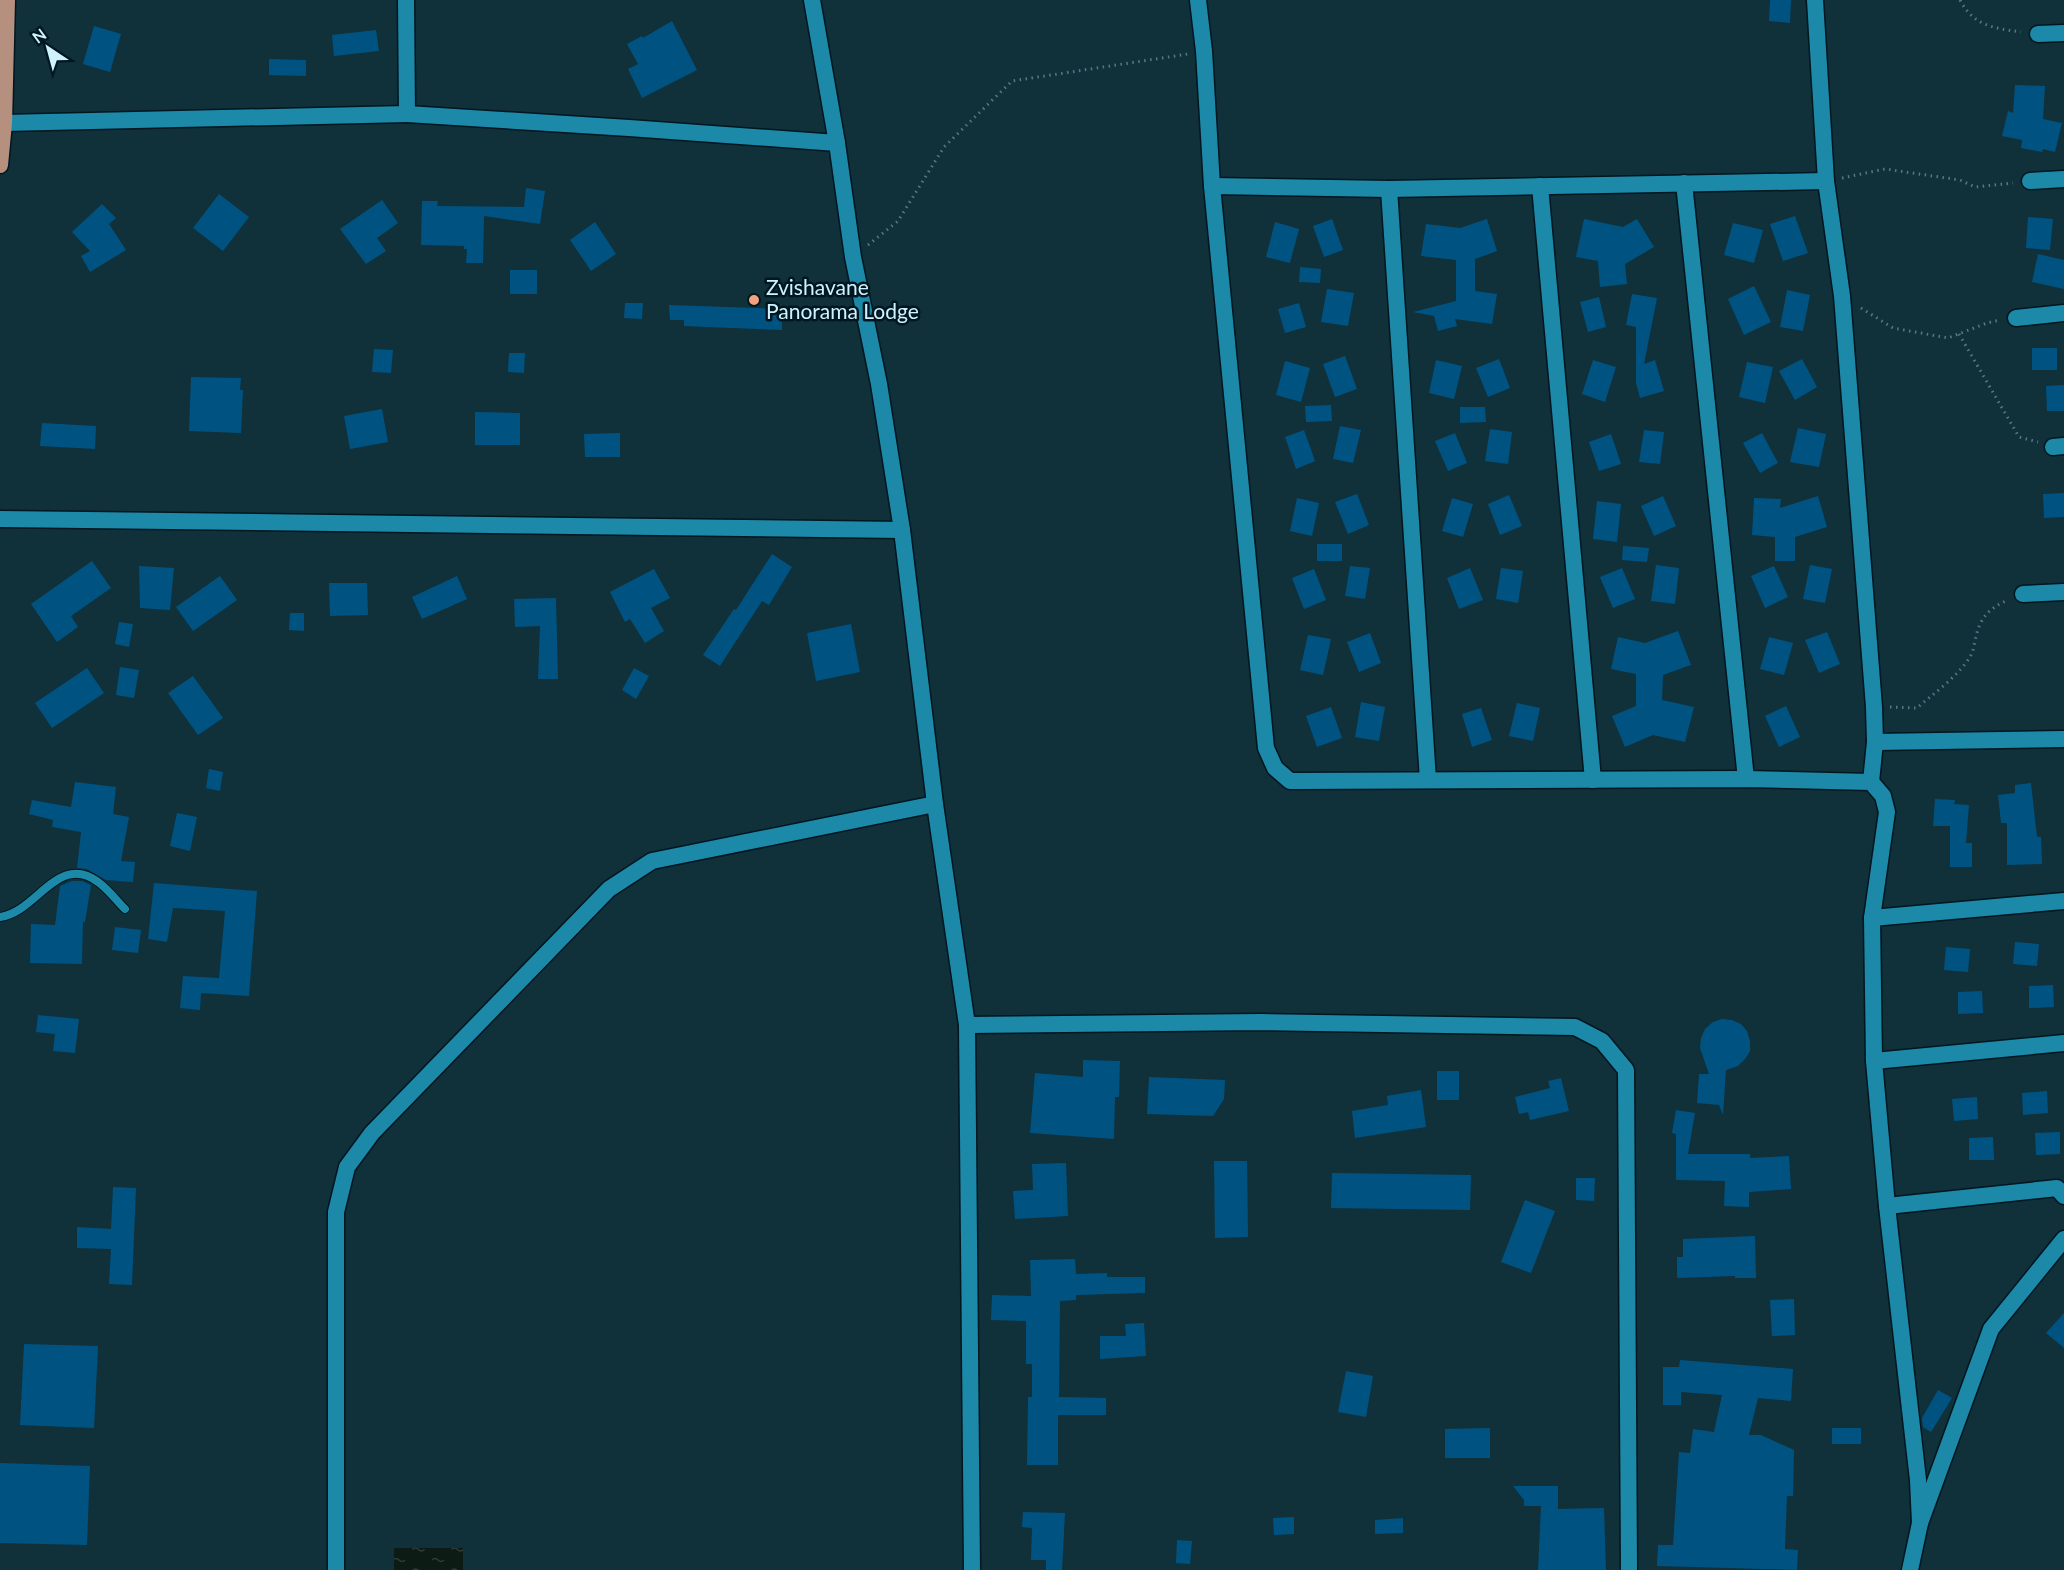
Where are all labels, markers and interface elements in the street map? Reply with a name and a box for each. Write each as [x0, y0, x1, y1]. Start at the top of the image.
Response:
north arrow [18, 18, 78, 78]
text: N [28, 24, 49, 47]
place label: Zvishavane Panorama Lodge [766, 274, 919, 323]
marker: Zvishavane Panorama Lodge [747, 293, 761, 307]

